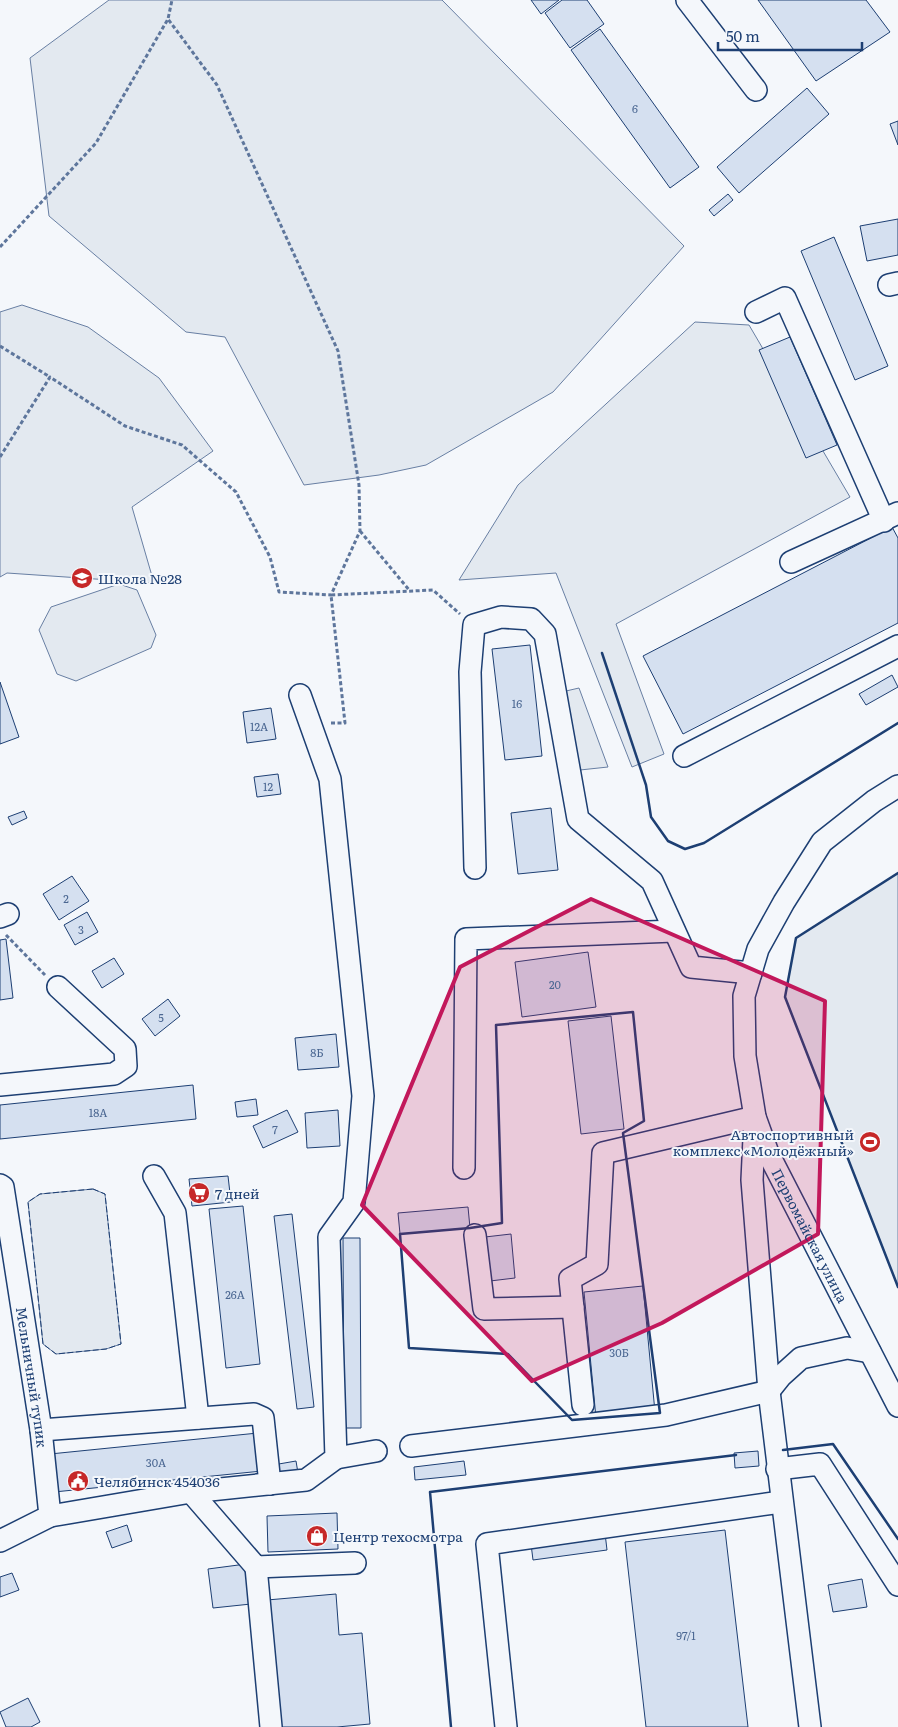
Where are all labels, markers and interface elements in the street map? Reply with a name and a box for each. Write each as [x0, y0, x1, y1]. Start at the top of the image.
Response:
scale bar [718, 20, 862, 52]
text: 50 m [726, 24, 760, 47]
house number: 6 [632, 100, 638, 116]
school or university icon: Школа №28 [70, 566, 94, 590]
place label: Школа №28 [98, 568, 182, 588]
house number: 16 [512, 695, 522, 711]
house number: 12А [250, 718, 268, 734]
house number: 12 [263, 778, 273, 794]
house number: 2 [63, 890, 69, 906]
house number: 3 [78, 921, 84, 937]
house number: 20 [549, 976, 561, 992]
house number: 5 [158, 1009, 164, 1025]
house number: 8Б [310, 1044, 324, 1060]
house number: 18А [89, 1104, 107, 1120]
house number: 7 [272, 1121, 278, 1137]
place label: Автоспортивный комплекс «Молодёжный» [673, 1124, 854, 1160]
sports icon: Автоспортивный комплекс «Молодёжный» [858, 1130, 882, 1154]
street label: Первомайская улица [767, 1165, 853, 1307]
supermarket icon: 7 дней [187, 1181, 211, 1205]
place label: 7 дней [215, 1183, 260, 1203]
house number: 26А [225, 1286, 245, 1302]
street label: Мельничный тупик [12, 1305, 53, 1449]
house number: 30Б [609, 1344, 629, 1360]
house number: 30А [146, 1454, 166, 1470]
public building icon: Челябинск 454036 [66, 1469, 90, 1493]
place label: Челябинск 454036 [94, 1471, 220, 1491]
shop icon: Центр техосмотра [305, 1524, 329, 1548]
place label: Центр техосмотра [333, 1526, 463, 1546]
house number: 97/1 [676, 1627, 696, 1643]

